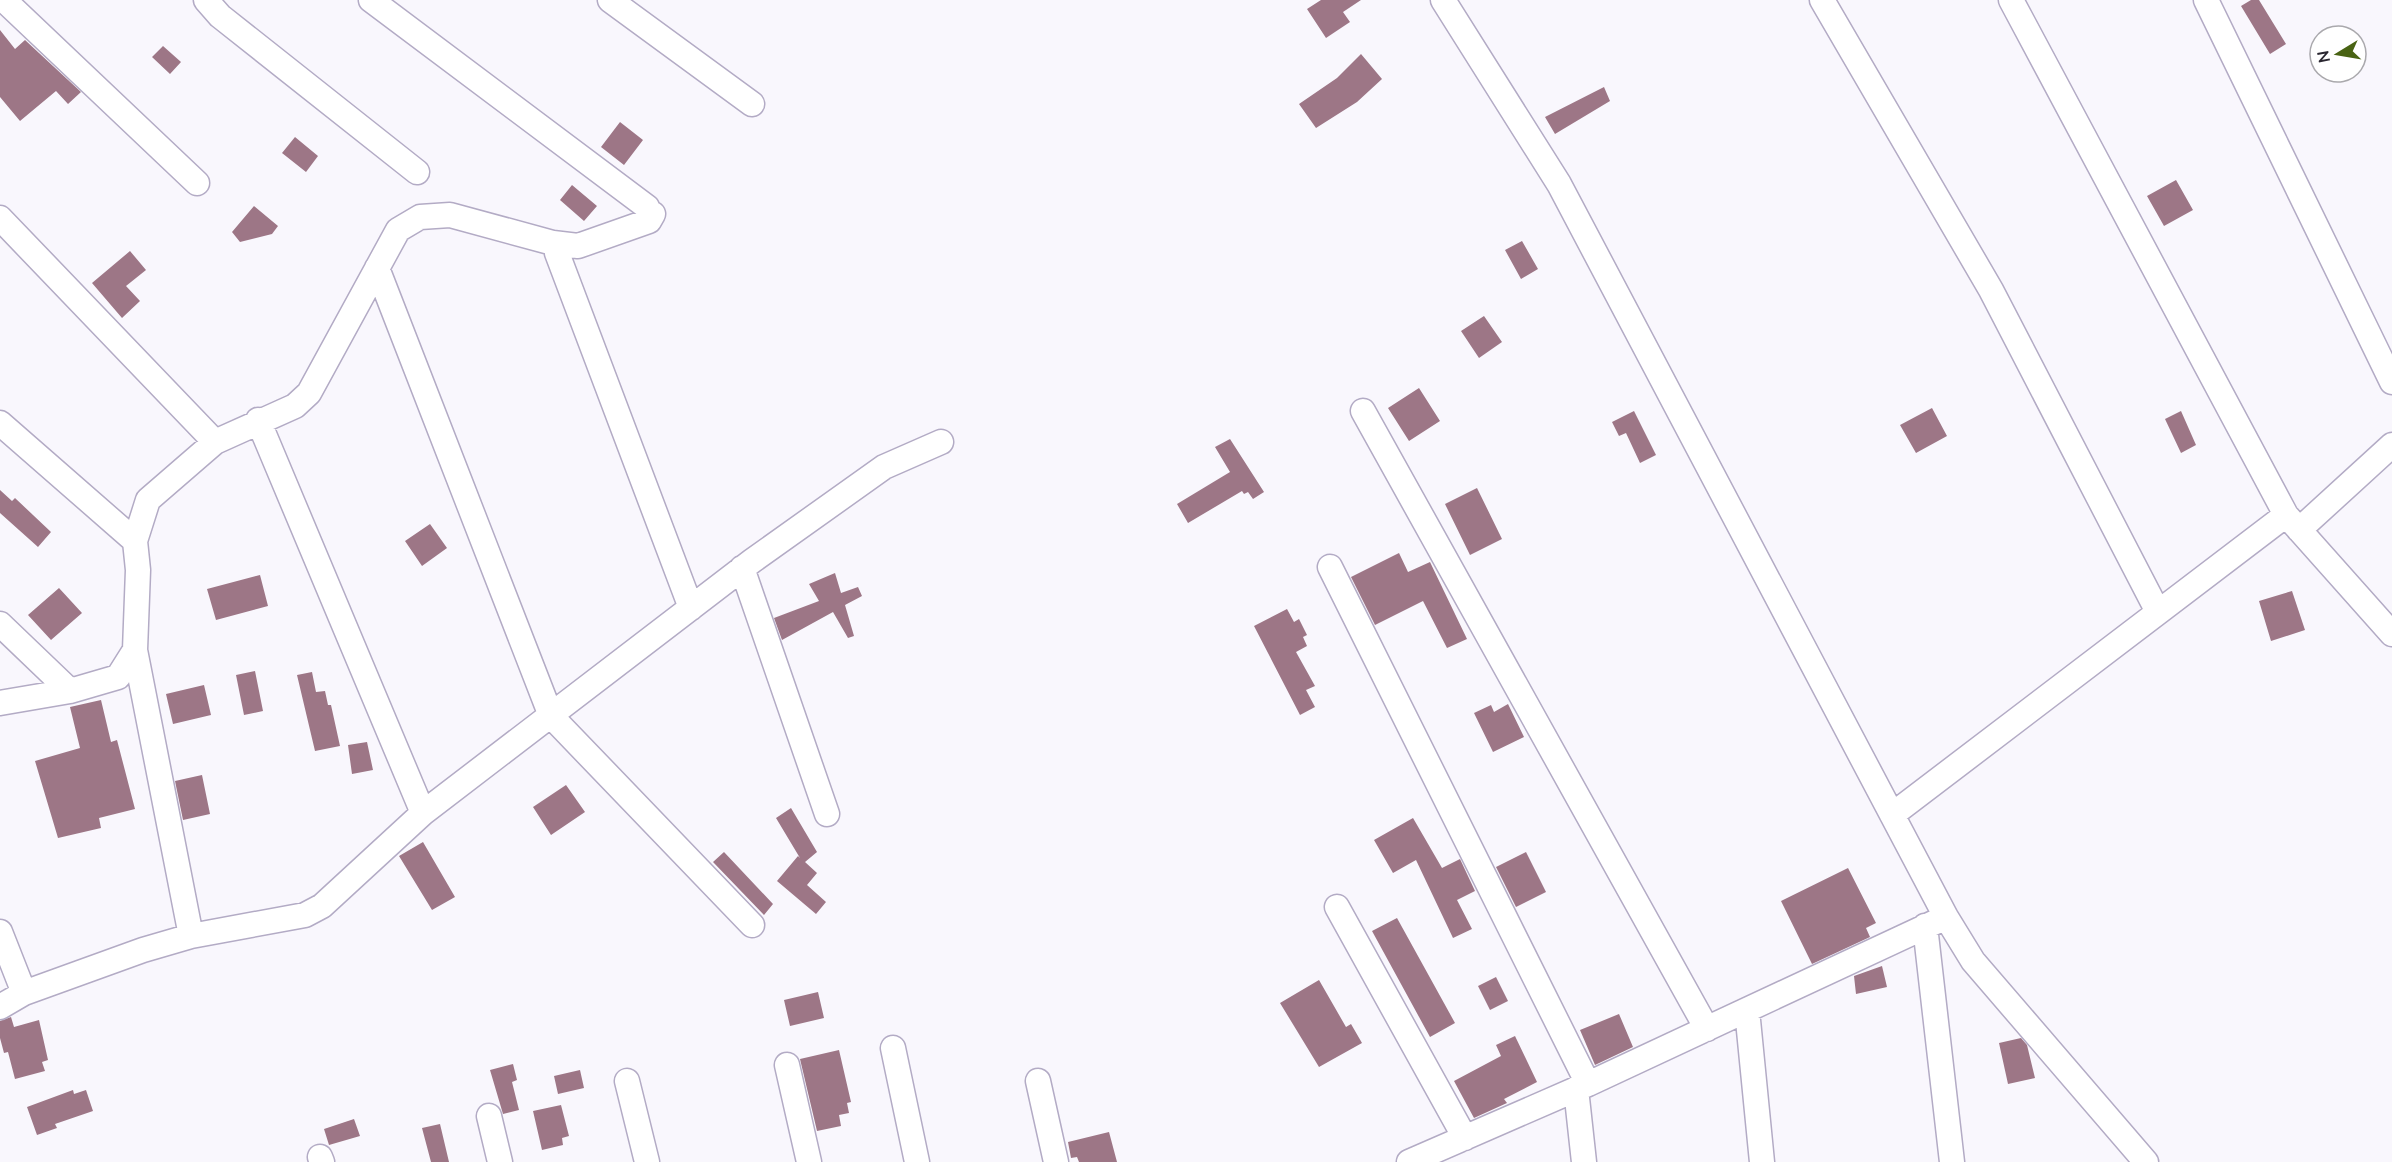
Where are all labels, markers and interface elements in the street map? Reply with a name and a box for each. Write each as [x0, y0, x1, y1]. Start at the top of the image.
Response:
north arrow [2308, 24, 2368, 84]
text: N [2312, 49, 2336, 65]

